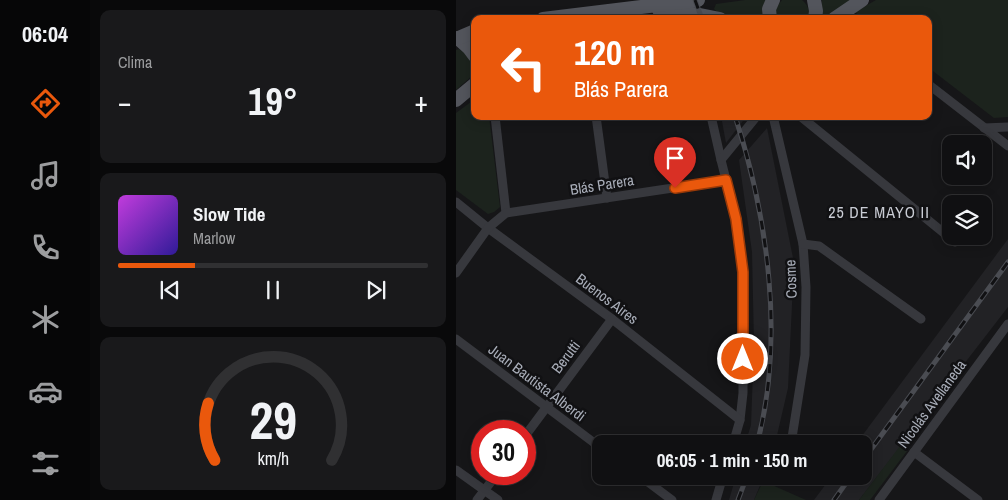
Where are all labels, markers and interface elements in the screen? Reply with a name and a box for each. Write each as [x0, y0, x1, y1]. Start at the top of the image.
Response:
text: 06:04 [22, 19, 68, 49]
text: 120 m [574, 29, 655, 76]
icon: left [491, 35, 556, 100]
text: Clima [118, 51, 152, 73]
text: Blás Parera [574, 74, 668, 104]
text: 19° [248, 76, 298, 127]
text: − [118, 83, 131, 121]
text: + [415, 83, 428, 121]
icon: directions [28, 86, 63, 121]
map controls [942, 135, 992, 245]
button: sound [942, 135, 992, 185]
pin [654, 137, 696, 188]
icon: arrive [661, 144, 689, 172]
icon: music [28, 158, 63, 193]
street label: Blás Parera [569, 169, 635, 200]
button: layers [942, 195, 992, 245]
text: Slow Tide [193, 201, 265, 227]
district label: 25 DE MAYO II [828, 201, 930, 223]
text: Marlow [193, 227, 235, 249]
icon: phone [28, 230, 63, 265]
street label: Cosme [779, 259, 802, 299]
street label: Buenos Aires [572, 268, 643, 329]
icon: previous [156, 276, 184, 304]
icon: pause [259, 276, 287, 304]
icon: next [362, 276, 390, 304]
icon: climate [28, 302, 63, 337]
position arrow [716, 332, 768, 384]
street label: Berutti [546, 336, 585, 377]
street label: Juan Bautista Alberdi [484, 339, 590, 426]
street label: Nicolás Avellaneda [892, 355, 971, 452]
icon: car [28, 374, 63, 409]
text: 29 [249, 385, 297, 455]
speed limit sign: 30 [471, 420, 536, 485]
icon: filters [28, 446, 63, 481]
text: km/h [257, 447, 289, 471]
text: 06:05 · 1 min · 150 m [657, 447, 807, 473]

